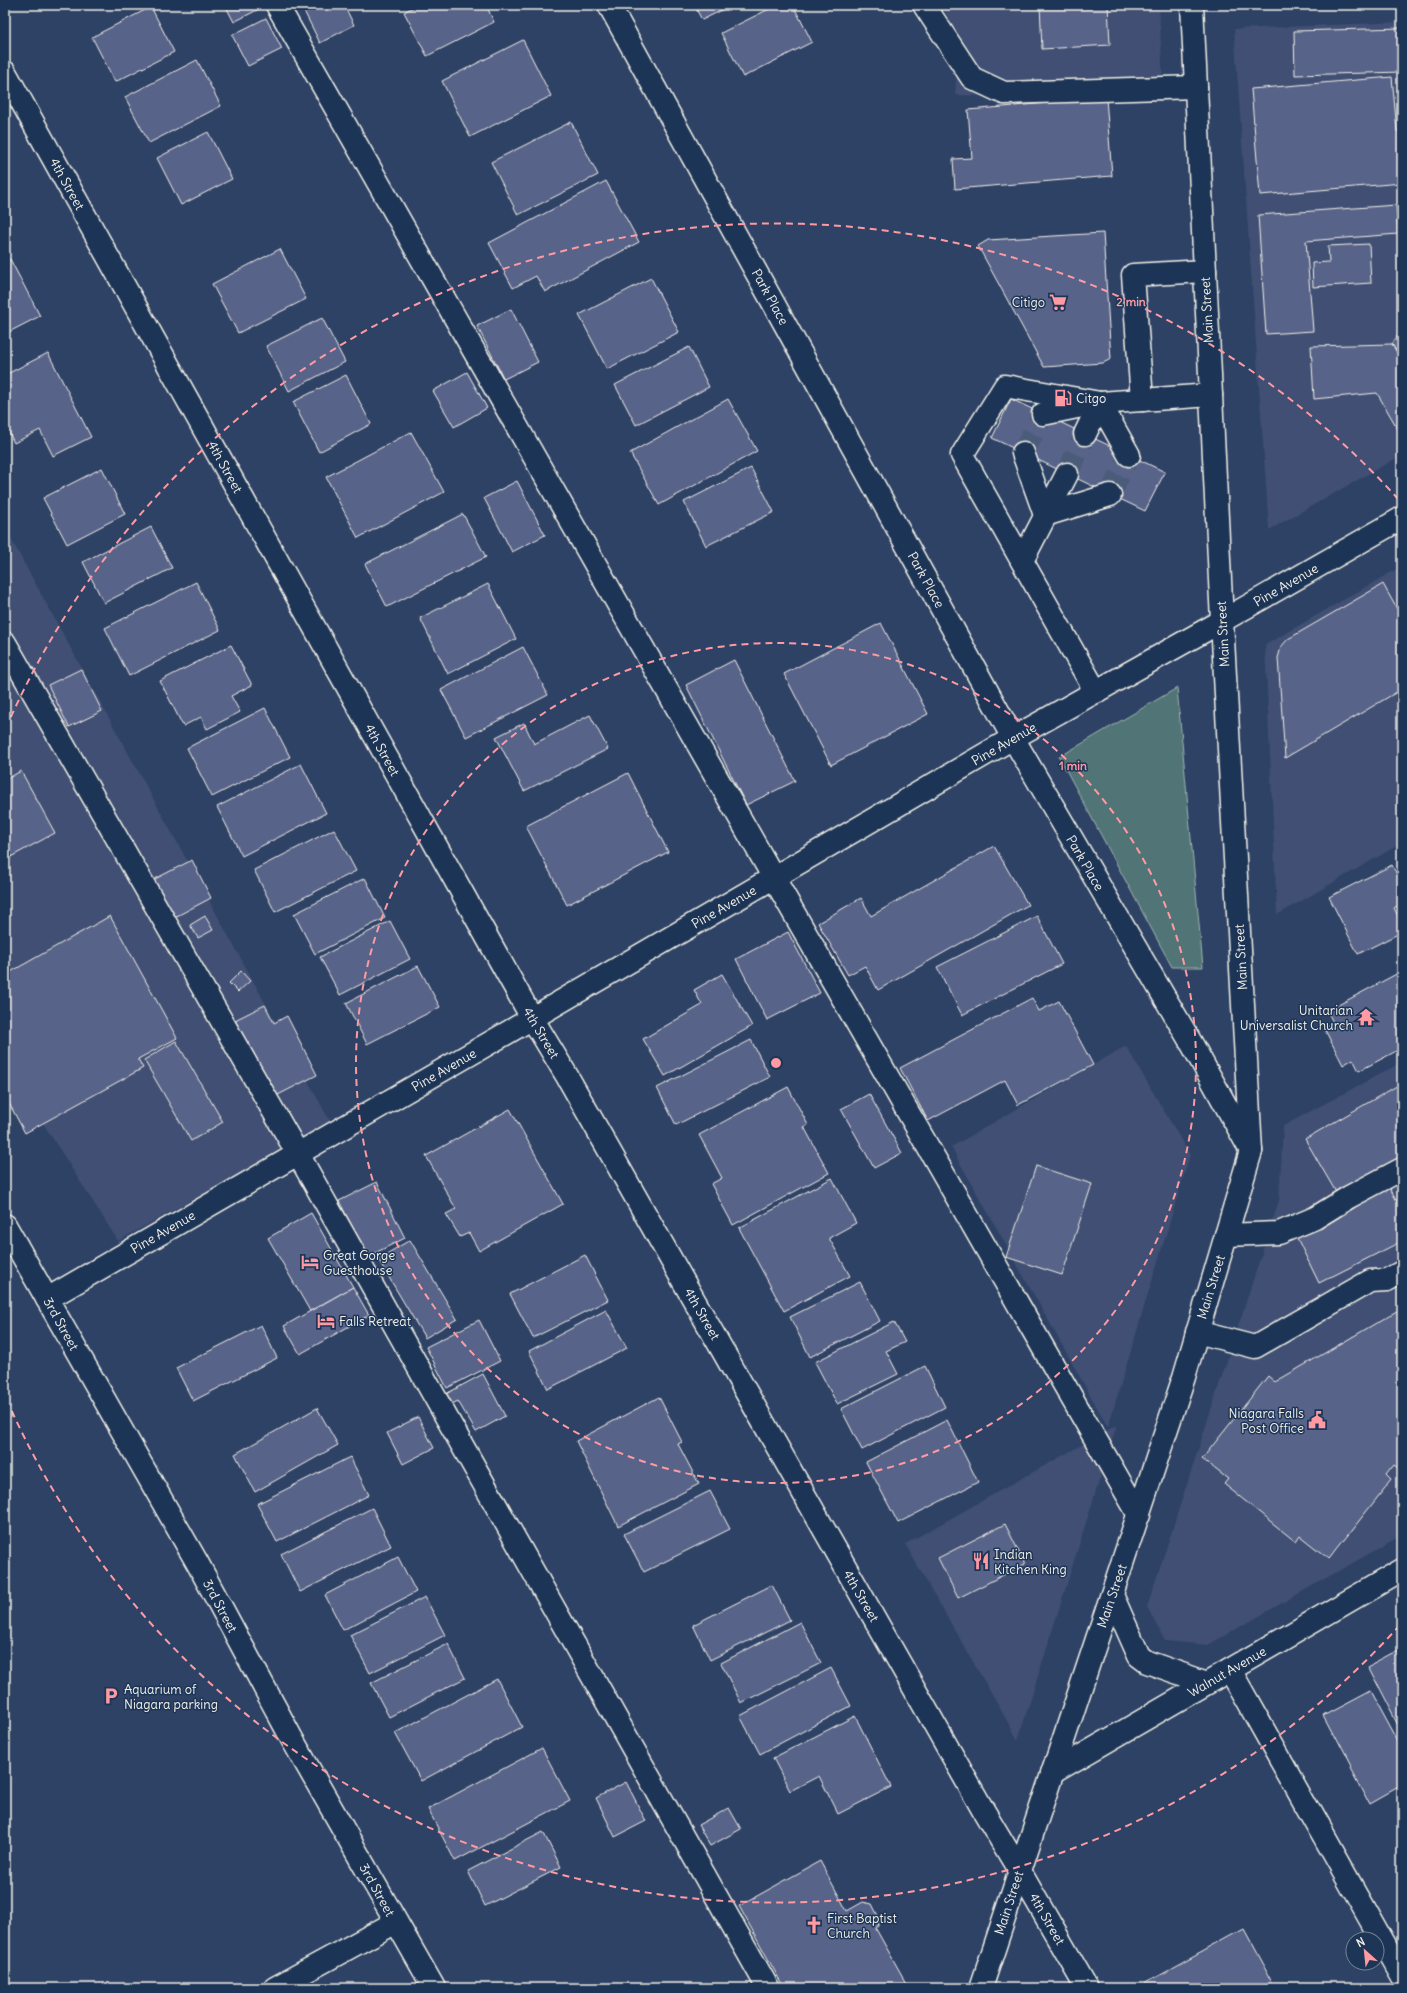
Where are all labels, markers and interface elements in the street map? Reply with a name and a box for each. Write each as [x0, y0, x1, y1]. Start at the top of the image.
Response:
street label: 4th Street [46, 155, 89, 214]
street label: Park Place [748, 266, 792, 328]
street label: Main Street [1197, 276, 1217, 343]
supermarket icon: Citigo [1048, 292, 1068, 312]
place label: Citigo [1012, 294, 1045, 311]
text: 2 min [1116, 294, 1146, 309]
fuel station icon: Citgo [1053, 388, 1073, 408]
place label: Citgo [1076, 390, 1106, 407]
street label: 4th Street [204, 438, 247, 497]
street label: Park Place [904, 549, 948, 611]
street label: Pine Avenue [1251, 560, 1321, 610]
street label: Main Street [1213, 600, 1233, 667]
street label: Pine Avenue [969, 719, 1039, 769]
street label: 4th Street [361, 721, 404, 780]
text: 1 min [1059, 758, 1087, 773]
street label: Park Place [1062, 832, 1108, 894]
street label: Pine Avenue [689, 882, 759, 932]
street label: Main Street [1231, 923, 1251, 990]
place label: Unitarian Universalist Church [1240, 1002, 1353, 1034]
street label: 4th Street [519, 1004, 563, 1062]
temple icon: Unitarian Universalist Church [1356, 1007, 1376, 1027]
street label: Pine Avenue [409, 1045, 479, 1095]
centre of rings [769, 1056, 783, 1070]
street label: Pine Avenue [128, 1207, 198, 1257]
place label: Great Gorge Guesthouse [323, 1247, 395, 1279]
hotel icon: Great Gorge Guesthouse [300, 1252, 320, 1272]
street label: Main Street [1193, 1252, 1229, 1321]
street label: 4th Street [680, 1285, 724, 1344]
street label: 3rd Street [40, 1295, 83, 1354]
hotel icon: Falls Retreat [316, 1311, 336, 1331]
place label: Falls Retreat [339, 1313, 412, 1330]
place label: Niagara Falls Post Office [1229, 1405, 1304, 1437]
public building icon: Niagara Falls Post Office [1307, 1410, 1327, 1430]
place label: Indian Kitchen King [994, 1546, 1067, 1578]
restaurant icon: Indian Kitchen King [971, 1551, 991, 1571]
street label: Main Street [1093, 1561, 1131, 1630]
street label: 4th Street [839, 1567, 883, 1626]
street label: 3rd Street [199, 1576, 241, 1636]
street label: Walnut Avenue [1185, 1643, 1269, 1701]
place label: Aquarium of Niagara parking [124, 1681, 218, 1713]
parking icon: Aquarium of Niagara parking [101, 1686, 121, 1706]
street label: 3rd Street [356, 1861, 399, 1920]
street label: Main Street [991, 1868, 1027, 1937]
street label: 4th Street [1025, 1890, 1069, 1949]
place label: First Baptist Church [827, 1910, 897, 1942]
church icon: First Baptist Church [804, 1915, 824, 1935]
north arrow [1345, 1931, 1385, 1971]
text: N [1354, 1934, 1367, 1950]

